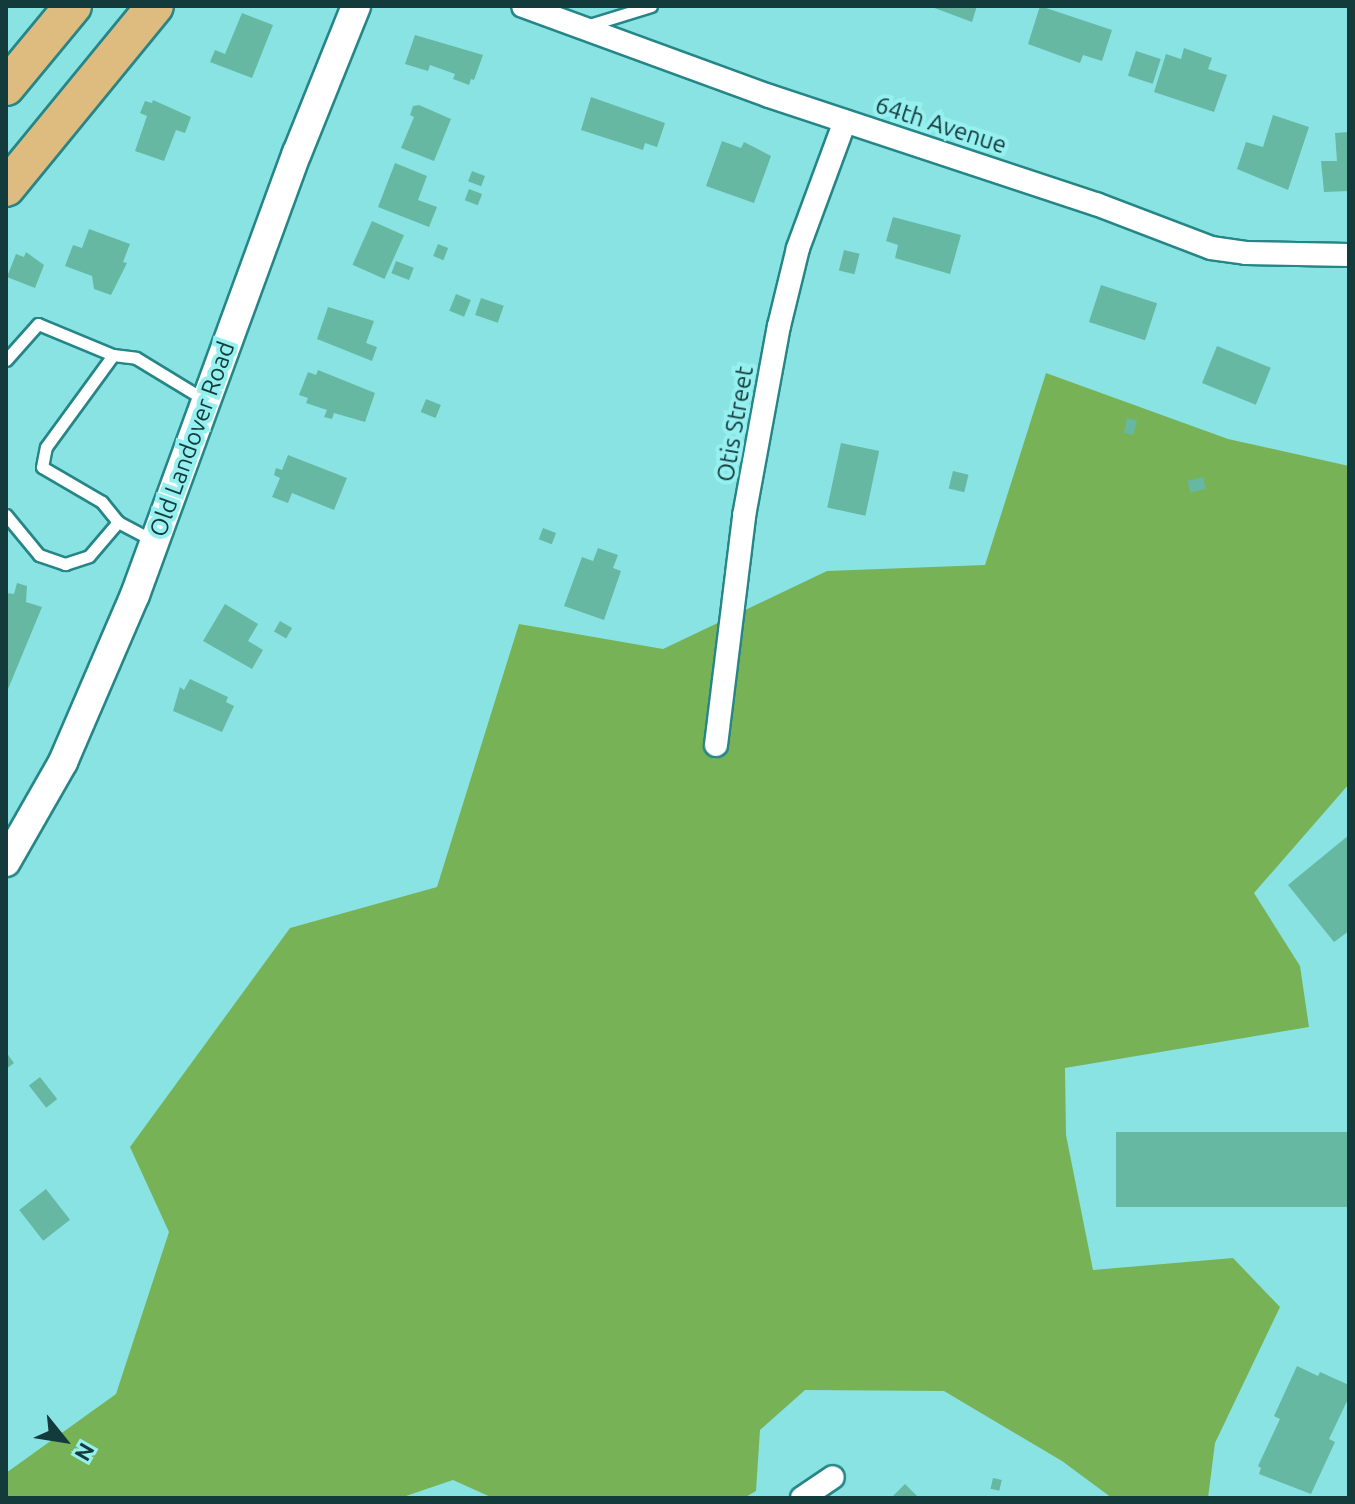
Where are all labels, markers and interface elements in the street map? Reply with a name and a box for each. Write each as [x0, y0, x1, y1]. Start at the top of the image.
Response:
street label: 64th Avenue [872, 90, 1010, 160]
street label: Old Landover Road [143, 337, 241, 541]
street label: Otis Street [711, 364, 759, 484]
north arrow [24, 1400, 104, 1480]
text: N [70, 1439, 100, 1466]

